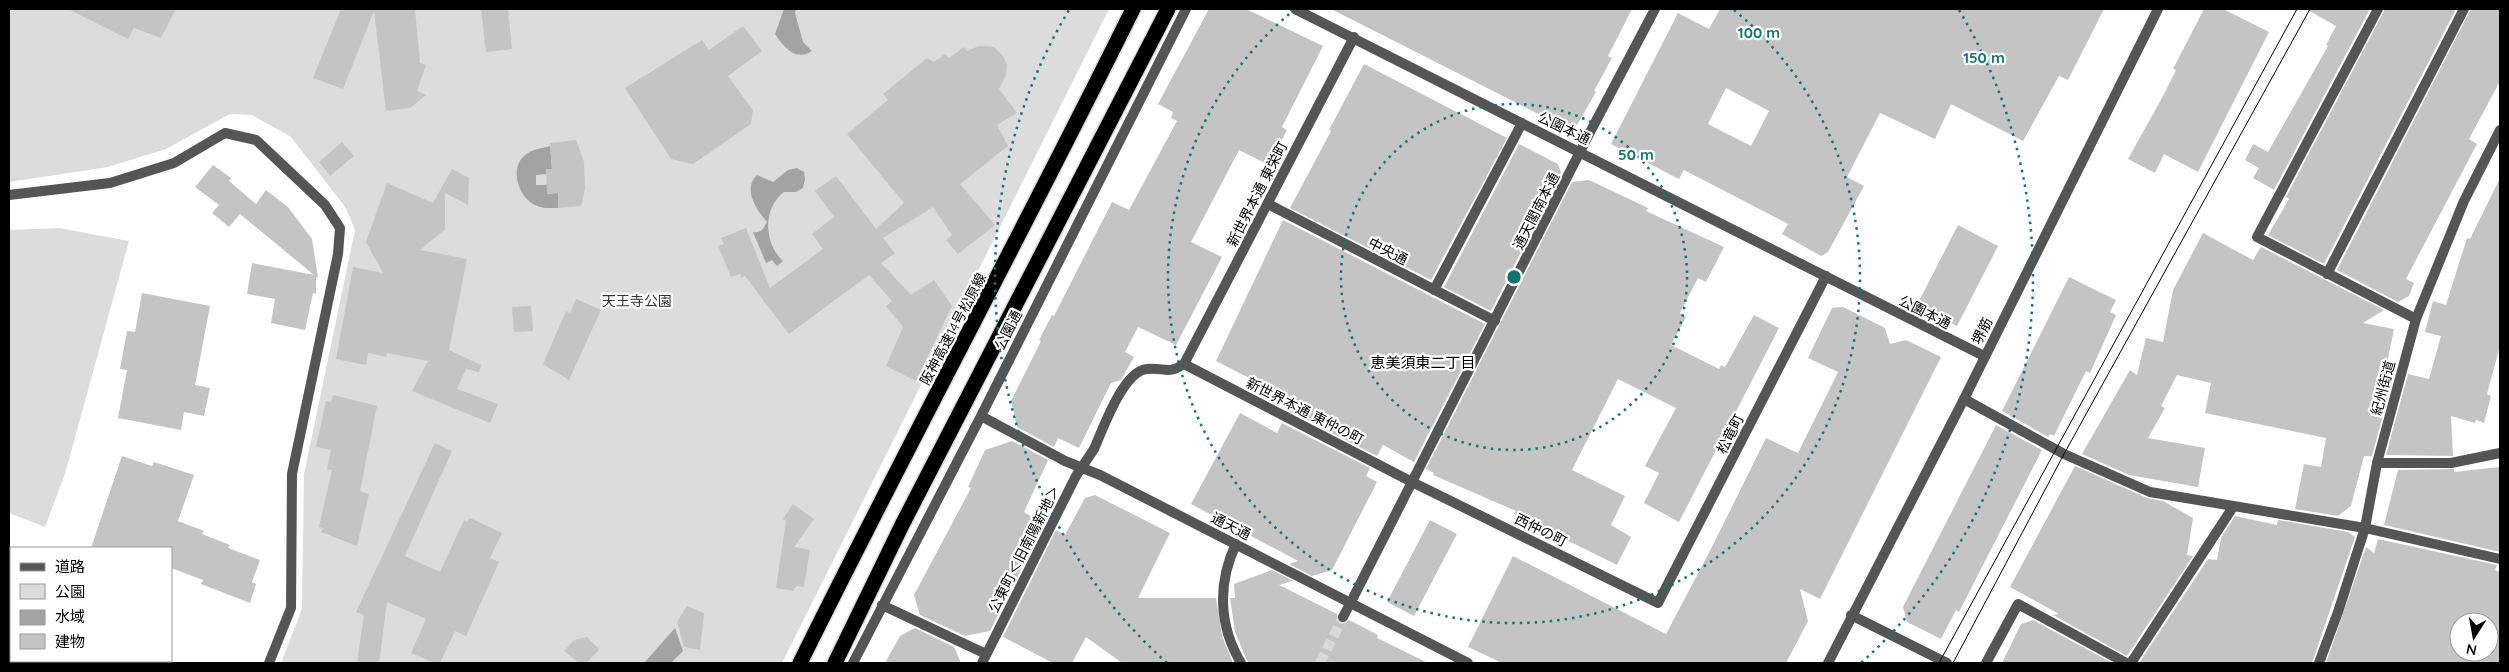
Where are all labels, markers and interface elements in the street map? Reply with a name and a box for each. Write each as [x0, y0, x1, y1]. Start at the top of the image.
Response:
text: 100 m [1738, 23, 1780, 42]
text: 150 m [1963, 48, 2005, 67]
street label: 公園本通 [1535, 108, 1593, 148]
street label: 新世界本通 東栄町 [1223, 138, 1291, 250]
text: 50 m [1618, 145, 1654, 164]
street label: 通天閣南本通 [1509, 169, 1563, 253]
street label: 中央通 [1365, 233, 1411, 269]
centre of rings [1505, 268, 1523, 286]
street label: 阪神高速14号松原線 [916, 270, 990, 388]
street label: 公園本通 [1896, 291, 1954, 333]
park label: 天王寺公園 [602, 292, 672, 310]
street label: 公園通 [990, 307, 1026, 353]
street label: 堺筋 [1968, 314, 1996, 348]
district label: 恵美須東二丁目 [1370, 353, 1476, 372]
street label: 紀州街道 [2367, 359, 2399, 417]
street label: 新世界本通 東仲の町 [1243, 374, 1367, 448]
street label: 松竜町 [1712, 411, 1748, 457]
street label: 公東町＜旧南陽新地＞ [984, 483, 1064, 615]
street label: 通天通 [1208, 508, 1254, 544]
street label: 西仲の町 [1512, 510, 1570, 550]
legend [10, 547, 172, 662]
text: 道路 [55, 557, 85, 576]
text: 公園 [55, 582, 85, 601]
text: 水域 [55, 607, 85, 626]
north arrow [2449, 612, 2499, 662]
text: 建物 [55, 632, 85, 651]
text: N [2465, 640, 2478, 660]

